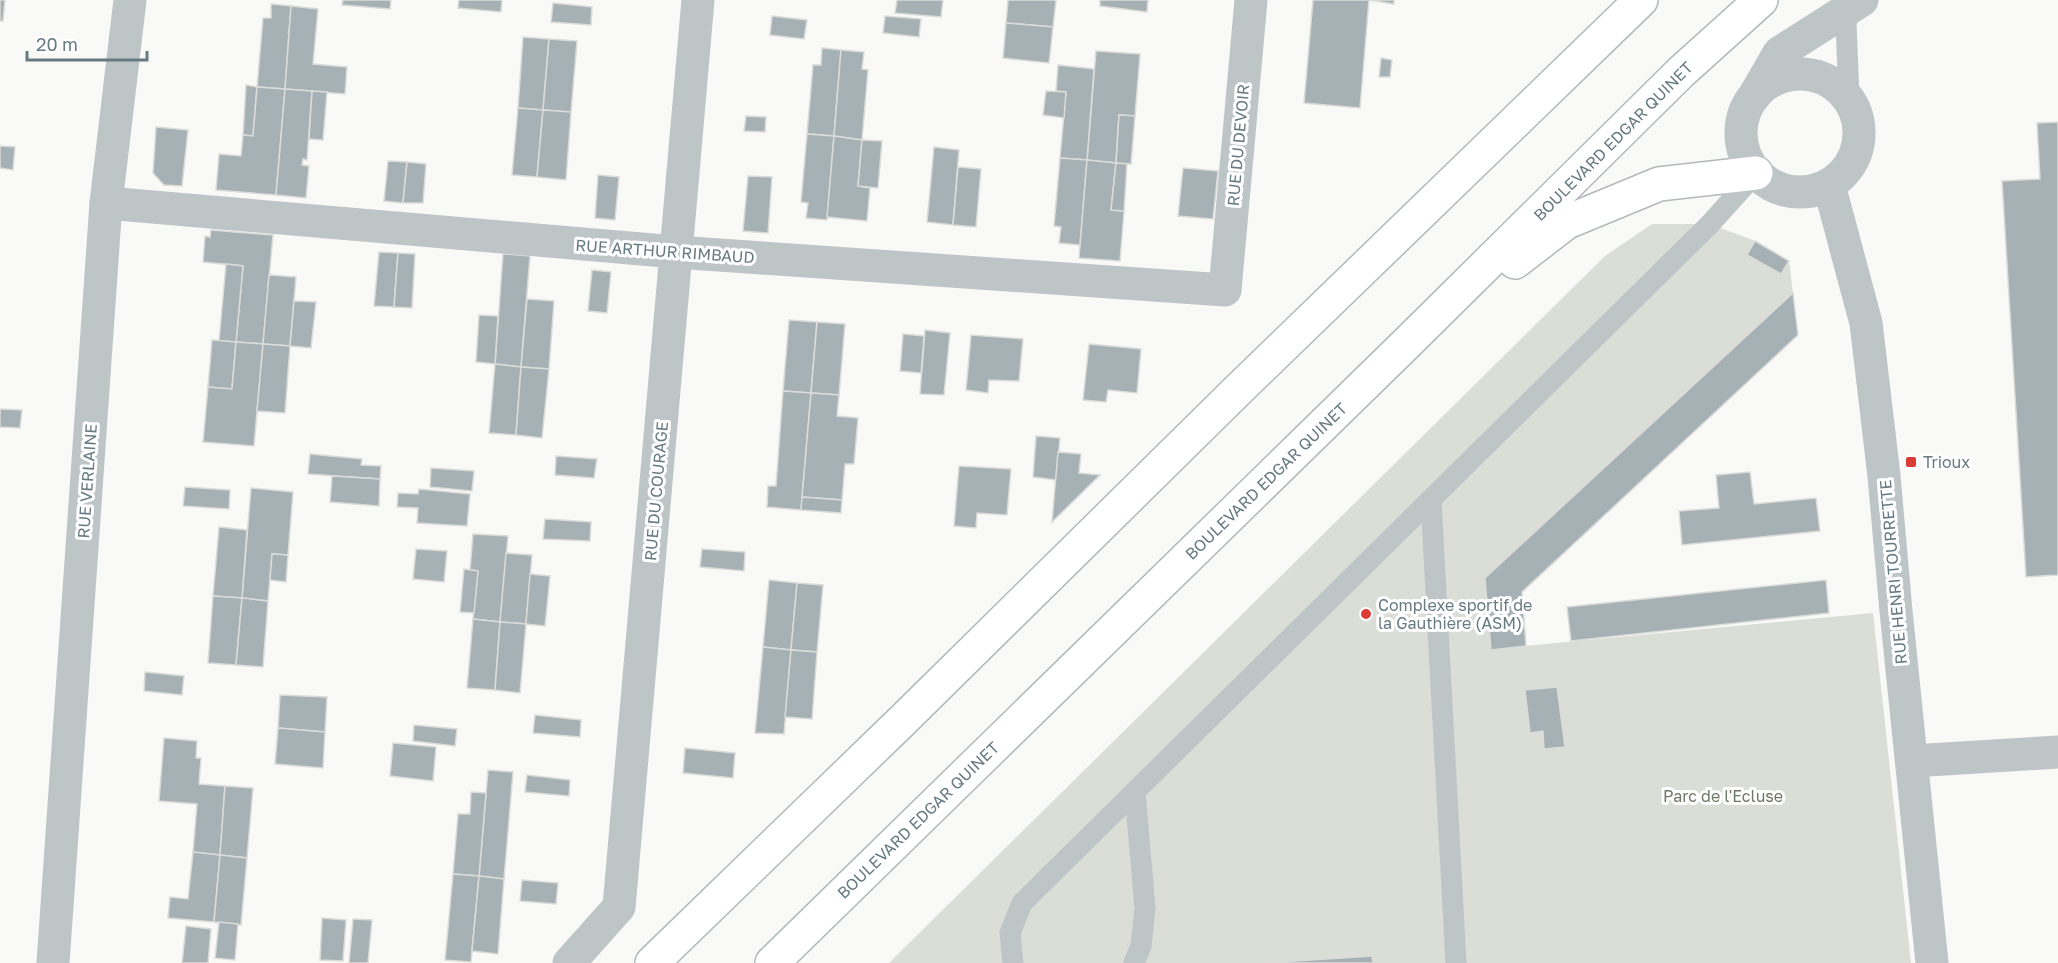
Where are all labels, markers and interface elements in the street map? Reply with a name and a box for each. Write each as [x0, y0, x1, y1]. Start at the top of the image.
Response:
scale bar [27, 24, 147, 62]
text: 20 m [36, 33, 78, 55]
street label: BOULEVARD EDGAR QUINET [1529, 57, 1697, 225]
street label: RUE DU DEVOIR [1223, 83, 1253, 207]
street label: RUE ARTHUR RIMBAUD [575, 235, 755, 267]
street label: BOULEVARD EDGAR QUINET [1181, 398, 1351, 564]
street label: RUE DU COURAGE [640, 421, 672, 561]
street label: RUE VERLAINE [73, 423, 101, 539]
place label: Trioux [1923, 452, 1970, 472]
marker: Trioux [1904, 455, 1918, 469]
street label: RUE HENRI TOURRETTE [1875, 479, 1911, 665]
place label: Complexe sportif de la Gauthière (ASM) [1378, 595, 1532, 633]
marker: Complexe sportif de la Gauthière (ASM) [1359, 607, 1373, 621]
street label: BOULEVARD EDGAR QUINET [833, 737, 1003, 903]
park label: Parc de l'Ecluse [1663, 786, 1783, 806]

